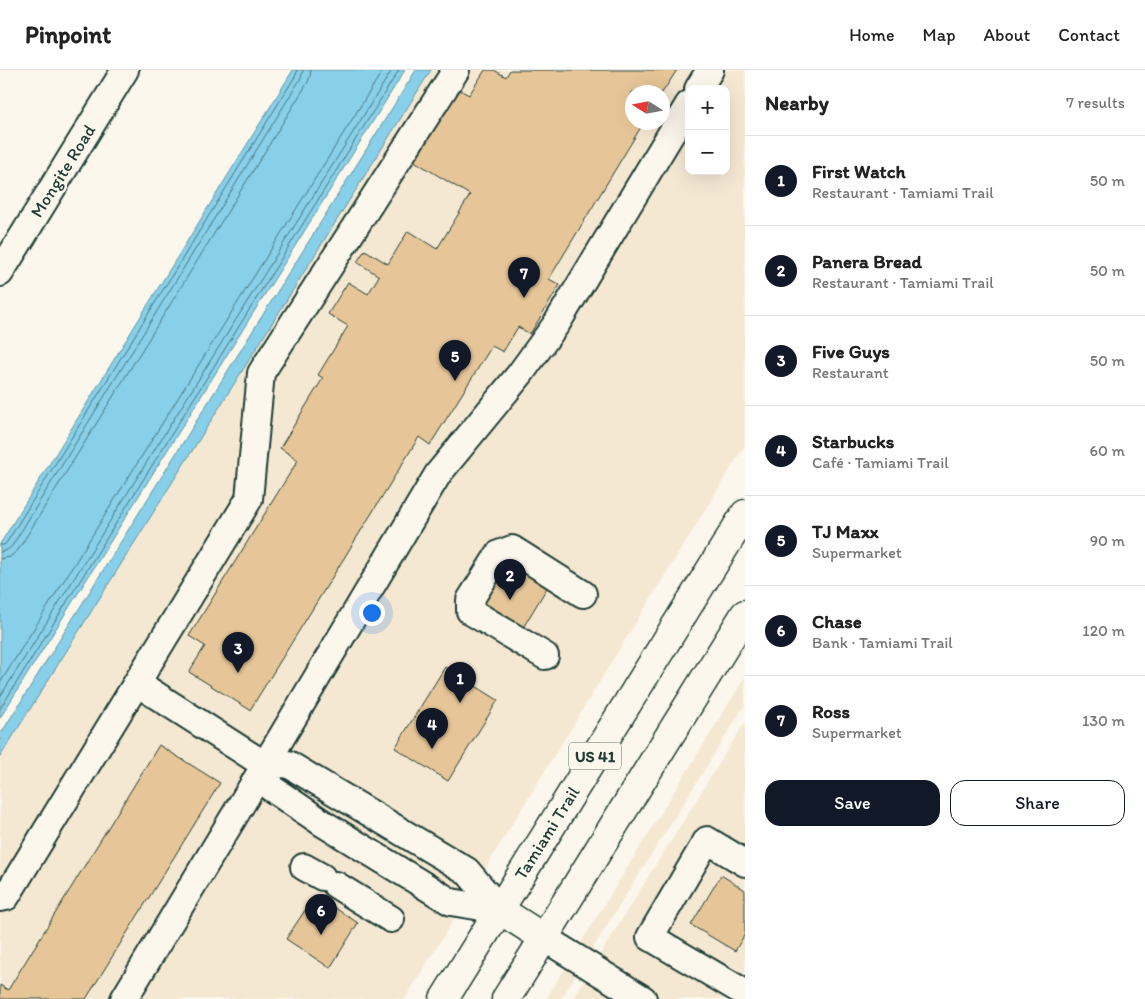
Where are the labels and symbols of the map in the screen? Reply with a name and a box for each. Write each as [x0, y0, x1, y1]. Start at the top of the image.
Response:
north arrow [625, 85, 670, 130]
street label: Mongite Road [26, 120, 100, 222]
pin: 7 [508, 257, 540, 298]
pin: 5 [439, 340, 471, 381]
pin: 2 [494, 559, 526, 600]
your location [359, 600, 385, 626]
pin: 3 [222, 632, 254, 673]
pin: 1 [444, 662, 476, 703]
pin: 4 [416, 708, 448, 749]
road number: US 41 [569, 742, 621, 769]
street label: Tamiami Trail [510, 782, 584, 884]
pin: 6 [305, 894, 337, 935]

